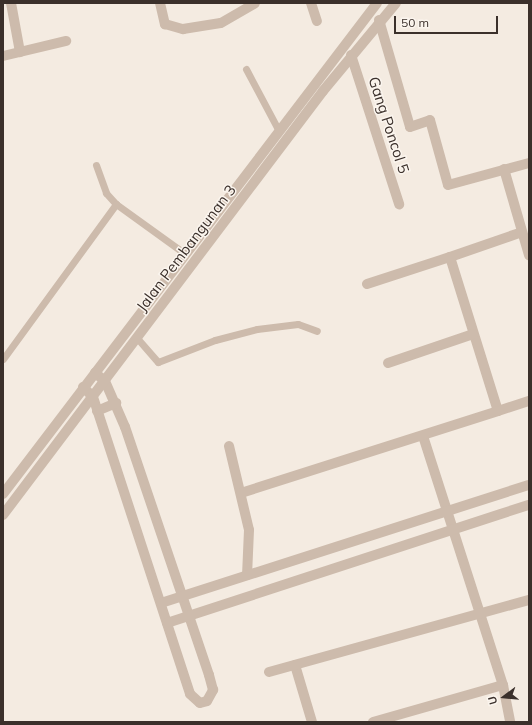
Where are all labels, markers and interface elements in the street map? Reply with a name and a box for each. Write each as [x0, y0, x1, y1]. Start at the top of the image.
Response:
scale bar [396, 8, 500, 34]
text: 50 m [401, 15, 429, 30]
street label: Gang Poncol 5 [365, 74, 413, 176]
street label: Jalan Pembangunan 3 [132, 181, 240, 315]
north arrow [484, 677, 524, 717]
text: U [485, 694, 500, 706]

